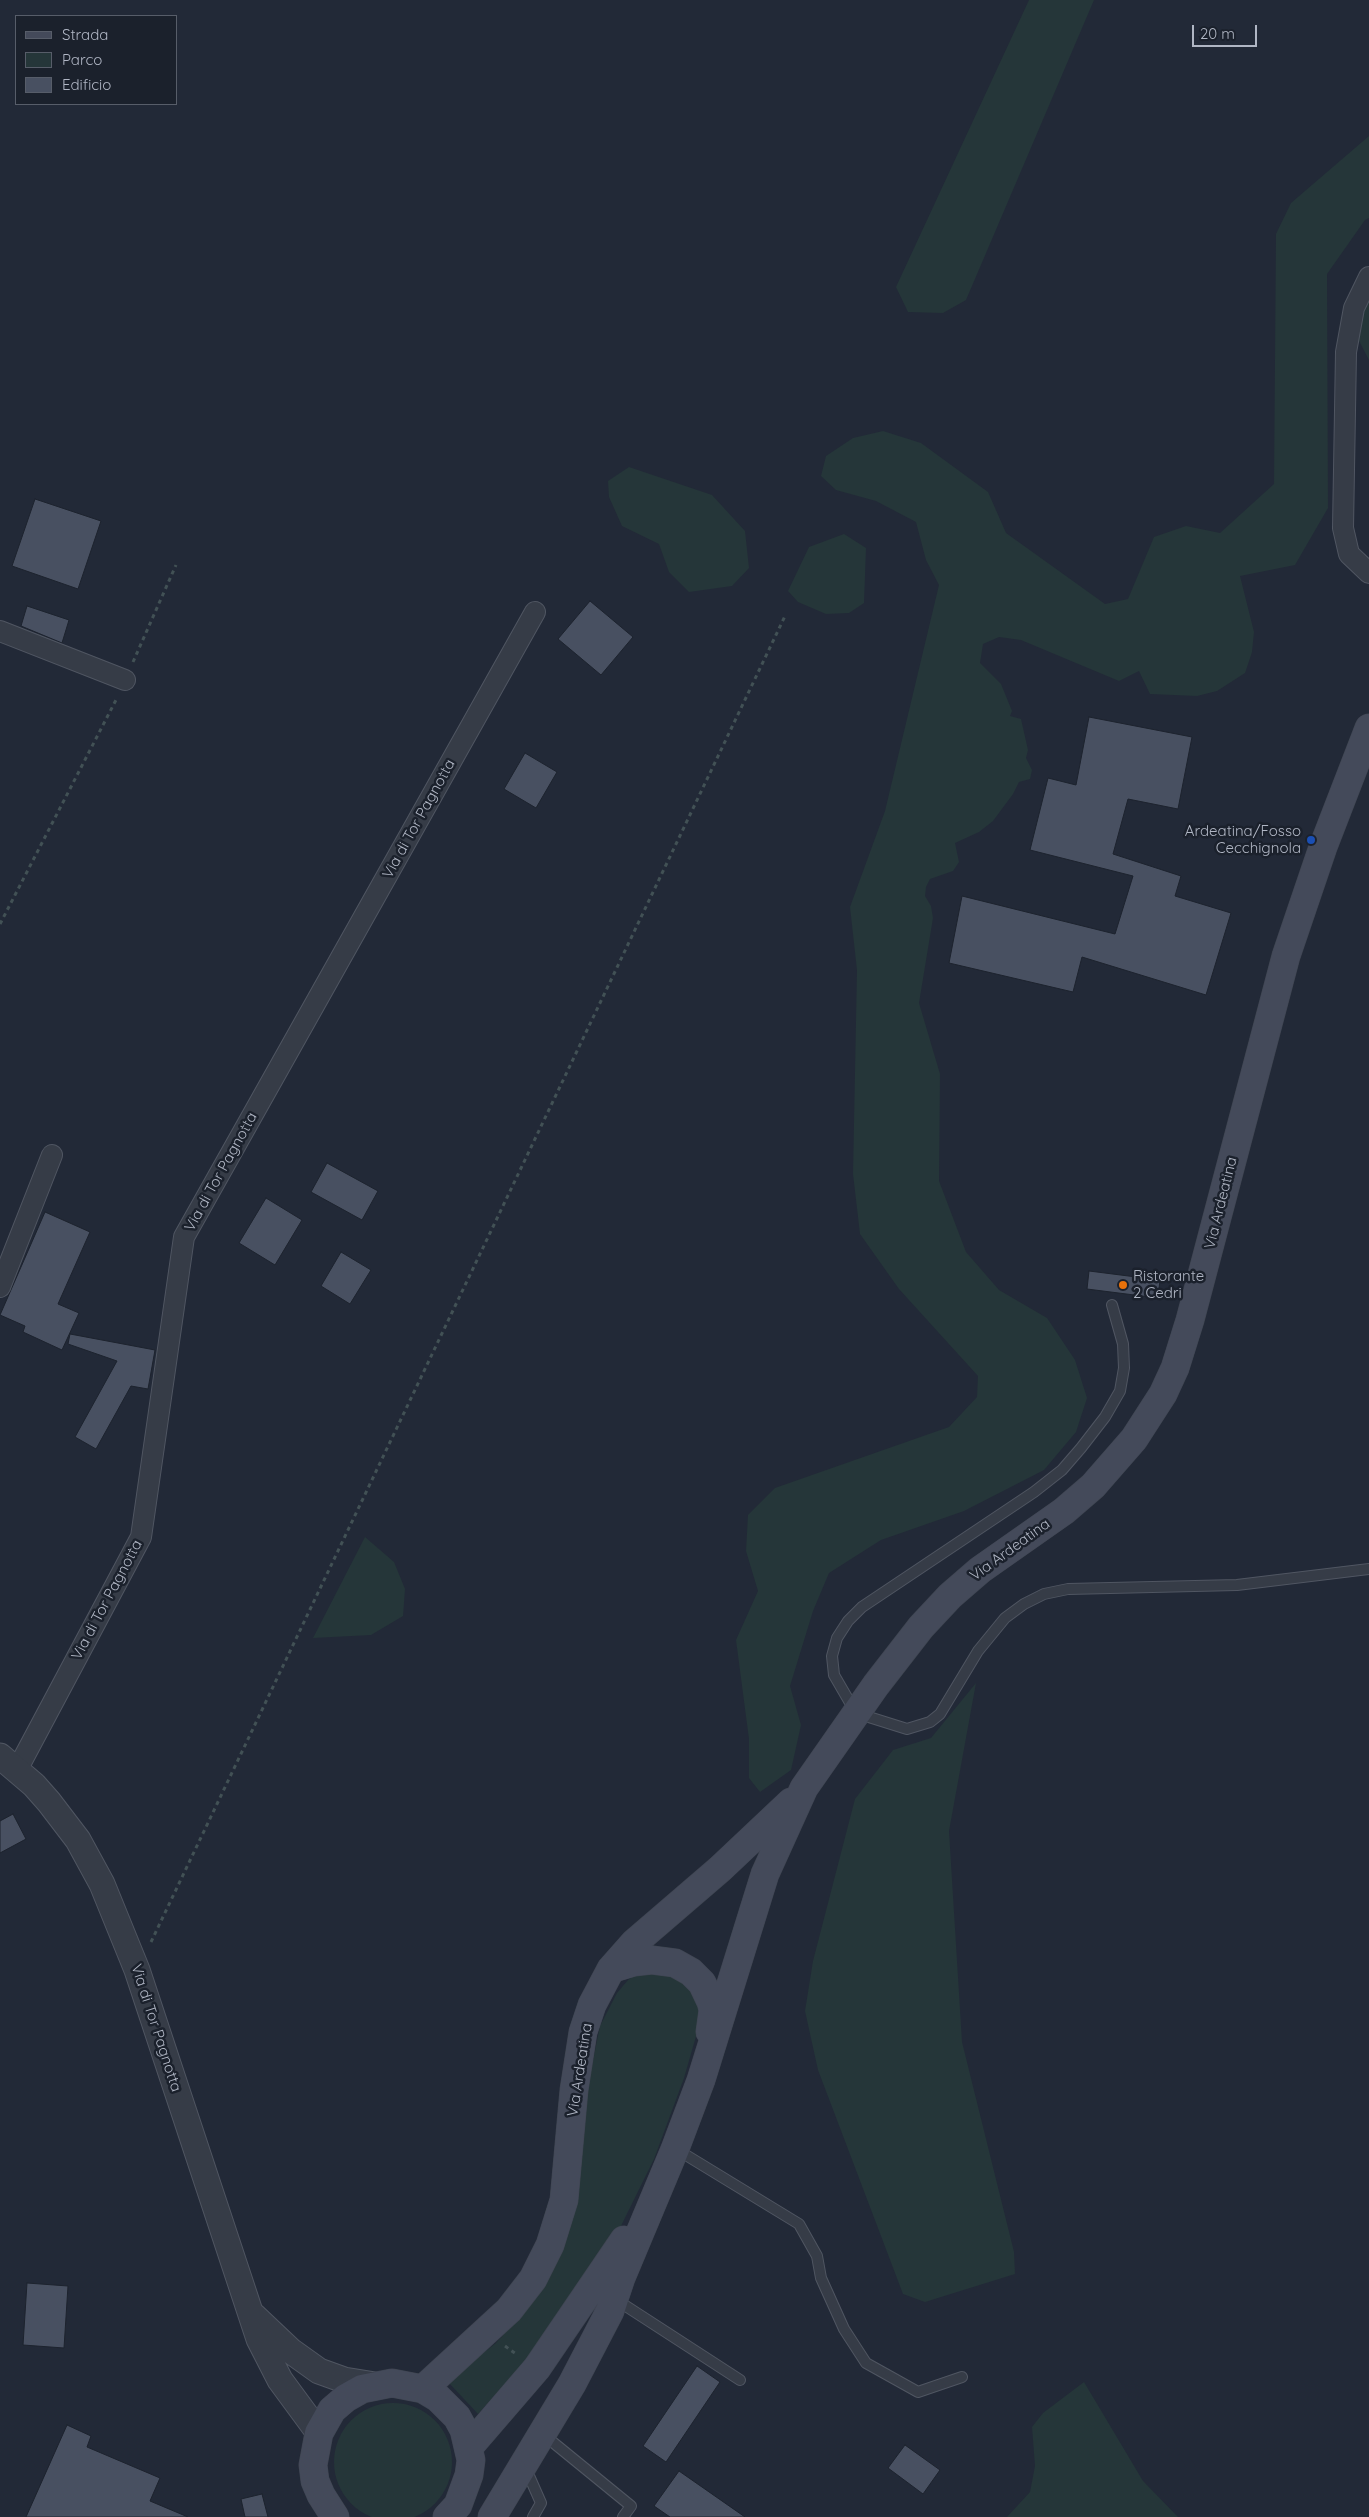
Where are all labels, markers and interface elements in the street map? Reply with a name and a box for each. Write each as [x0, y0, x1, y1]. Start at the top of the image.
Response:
legend [15, 15, 178, 105]
scale bar [1194, 15, 1259, 47]
text: 20 m [1200, 24, 1235, 43]
text: Strada [62, 25, 108, 44]
text: Parco [62, 50, 102, 69]
text: Edificio [62, 75, 111, 94]
street label: Via di Tor Pagnotta [379, 756, 459, 882]
place label: Ardeatina/Fosso Cecchignola [1185, 822, 1301, 857]
marker: Ardeatina/Fosso Cecchignola [1305, 834, 1317, 846]
street label: Via di Tor Pagnotta [181, 1109, 261, 1235]
street label: Via Ardeatina [1201, 1155, 1241, 1251]
place label: Ristorante 2 Cedri [1133, 1267, 1204, 1302]
marker: Ristorante 2 Cedri [1117, 1279, 1129, 1291]
street label: Via Ardeatina [967, 1515, 1053, 1585]
street label: Via di Tor Pagnotta [68, 1537, 146, 1663]
street label: Via di Tor Pagnotta [127, 1962, 185, 2094]
street label: Via Ardeatina [564, 2022, 596, 2118]

